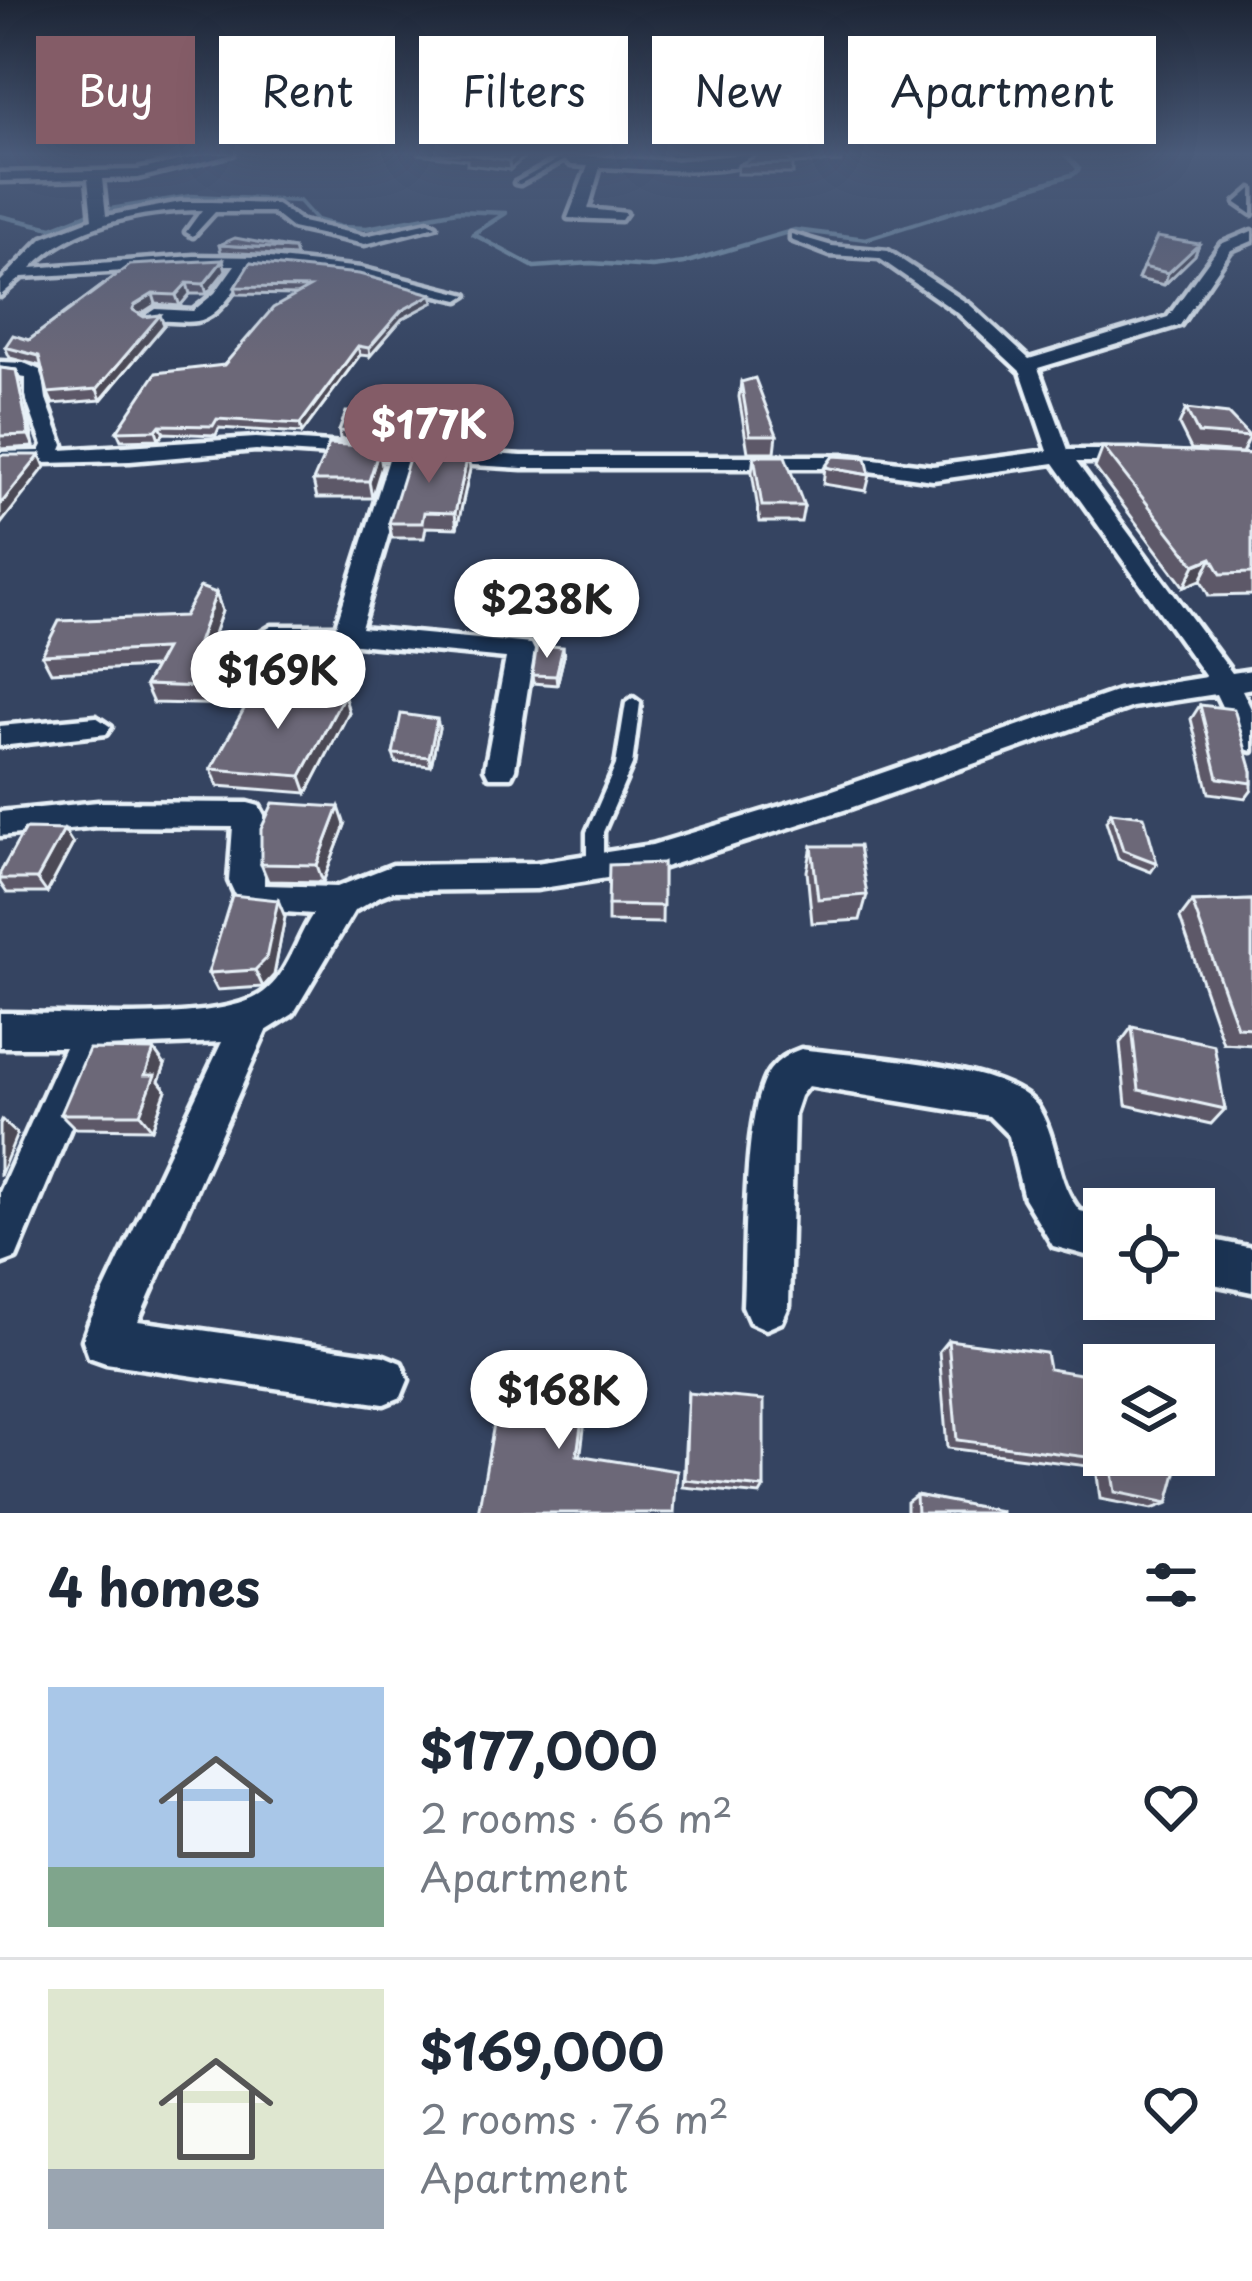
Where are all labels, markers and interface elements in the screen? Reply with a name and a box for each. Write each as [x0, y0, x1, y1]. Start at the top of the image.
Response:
chip: Buy [36, 36, 195, 144]
chip: Rent [219, 36, 395, 144]
chip: Filters [419, 36, 628, 144]
chip: New [652, 36, 824, 144]
chip: Apartment [848, 36, 1156, 144]
pin: $177K [345, 384, 513, 486]
text: $177K [371, 393, 487, 452]
pin: $238K [463, 559, 631, 661]
text: $238K [481, 568, 613, 627]
pin: $169K [194, 630, 362, 732]
text: $169K [218, 639, 338, 698]
map controls [1083, 1188, 1215, 1476]
button: locate [1083, 1188, 1215, 1320]
button: layers [1083, 1344, 1215, 1476]
pin: $168K [475, 1350, 643, 1452]
text: $168K [497, 1359, 621, 1418]
text: 4 homes [48, 1547, 260, 1624]
icon: filters [1138, 1552, 1204, 1618]
text: $177,000 [420, 1710, 658, 1787]
icon: home [144, 1735, 288, 1879]
icon: heart [1138, 1774, 1204, 1840]
text: 2 rooms · 66 m² [420, 1787, 733, 1846]
text: Apartment [420, 1846, 628, 1905]
text: $169,000 [420, 2011, 664, 2088]
icon: home [144, 2037, 288, 2181]
icon: heart [1138, 2076, 1204, 2142]
text: 2 rooms · 76 m² [420, 2088, 729, 2147]
text: Apartment [420, 2147, 628, 2206]

